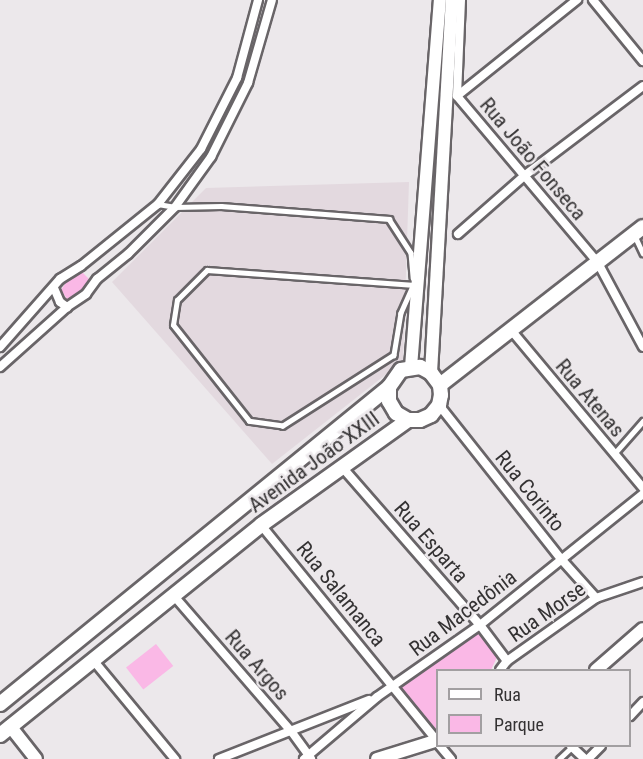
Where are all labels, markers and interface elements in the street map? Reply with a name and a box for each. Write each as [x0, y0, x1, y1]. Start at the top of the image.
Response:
street label: Rua João Fonseca [474, 93, 592, 225]
street label: Rua Atenas [550, 354, 630, 442]
street label: Avenida João XXIII [244, 406, 384, 518]
street label: Rua Corinto [490, 446, 570, 536]
street label: Rua Esparta [389, 496, 473, 588]
street label: Rua Salamanca [291, 536, 391, 652]
street label: Rua Macedônia [404, 565, 522, 661]
street label: Rua Morse [504, 576, 590, 648]
street label: Rua Argos [220, 625, 294, 705]
legend [436, 669, 631, 747]
text: Rua [494, 684, 521, 705]
text: Parque [494, 714, 544, 735]

